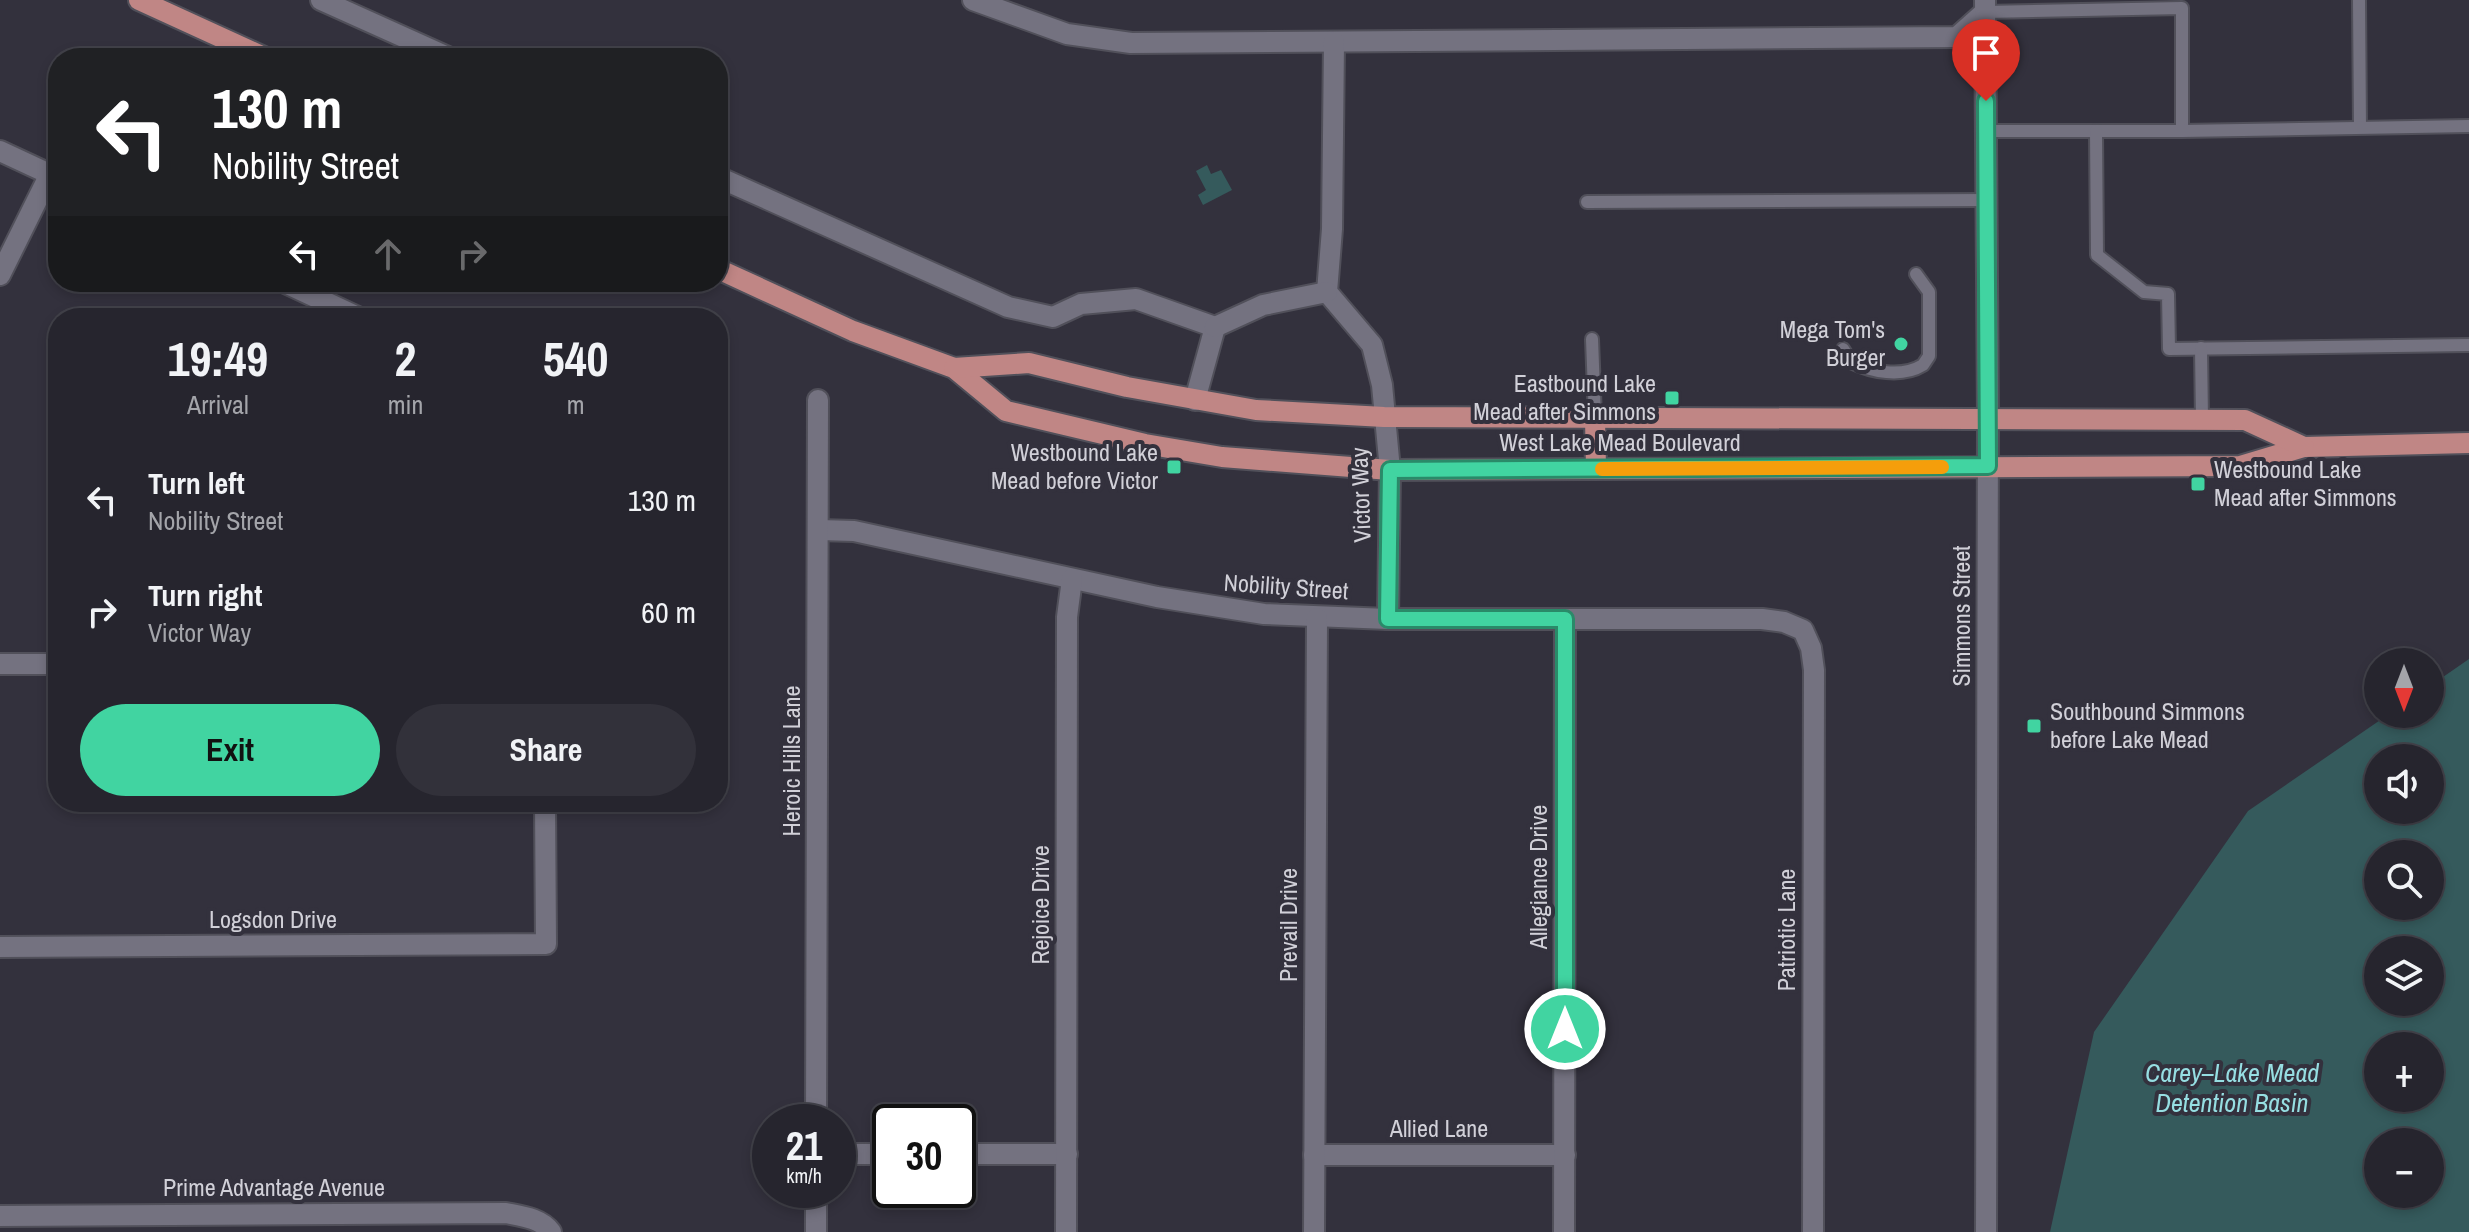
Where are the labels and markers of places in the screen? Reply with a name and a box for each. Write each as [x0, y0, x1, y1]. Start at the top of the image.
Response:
pin [1952, 19, 2020, 101]
place label: Mega Tom's Burger [1780, 313, 1885, 373]
marker: Mega Tom's Burger [1892, 335, 1910, 353]
place label: Eastbound Lake Mead after Simmons [1473, 367, 1656, 427]
marker: Eastbound Lake Mead after Simmons [1663, 389, 1681, 407]
place label: Westbound Lake Mead before Victor [991, 436, 1158, 496]
place label: Westbound Lake Mead after Simmons [2214, 453, 2397, 513]
marker: Westbound Lake Mead before Victor [1165, 458, 1183, 476]
marker: Westbound Lake Mead after Simmons [2189, 475, 2207, 493]
place label: Southbound Simmons before Lake Mead [2050, 695, 2245, 755]
marker: Southbound Simmons before Lake Mead [2025, 717, 2043, 735]

